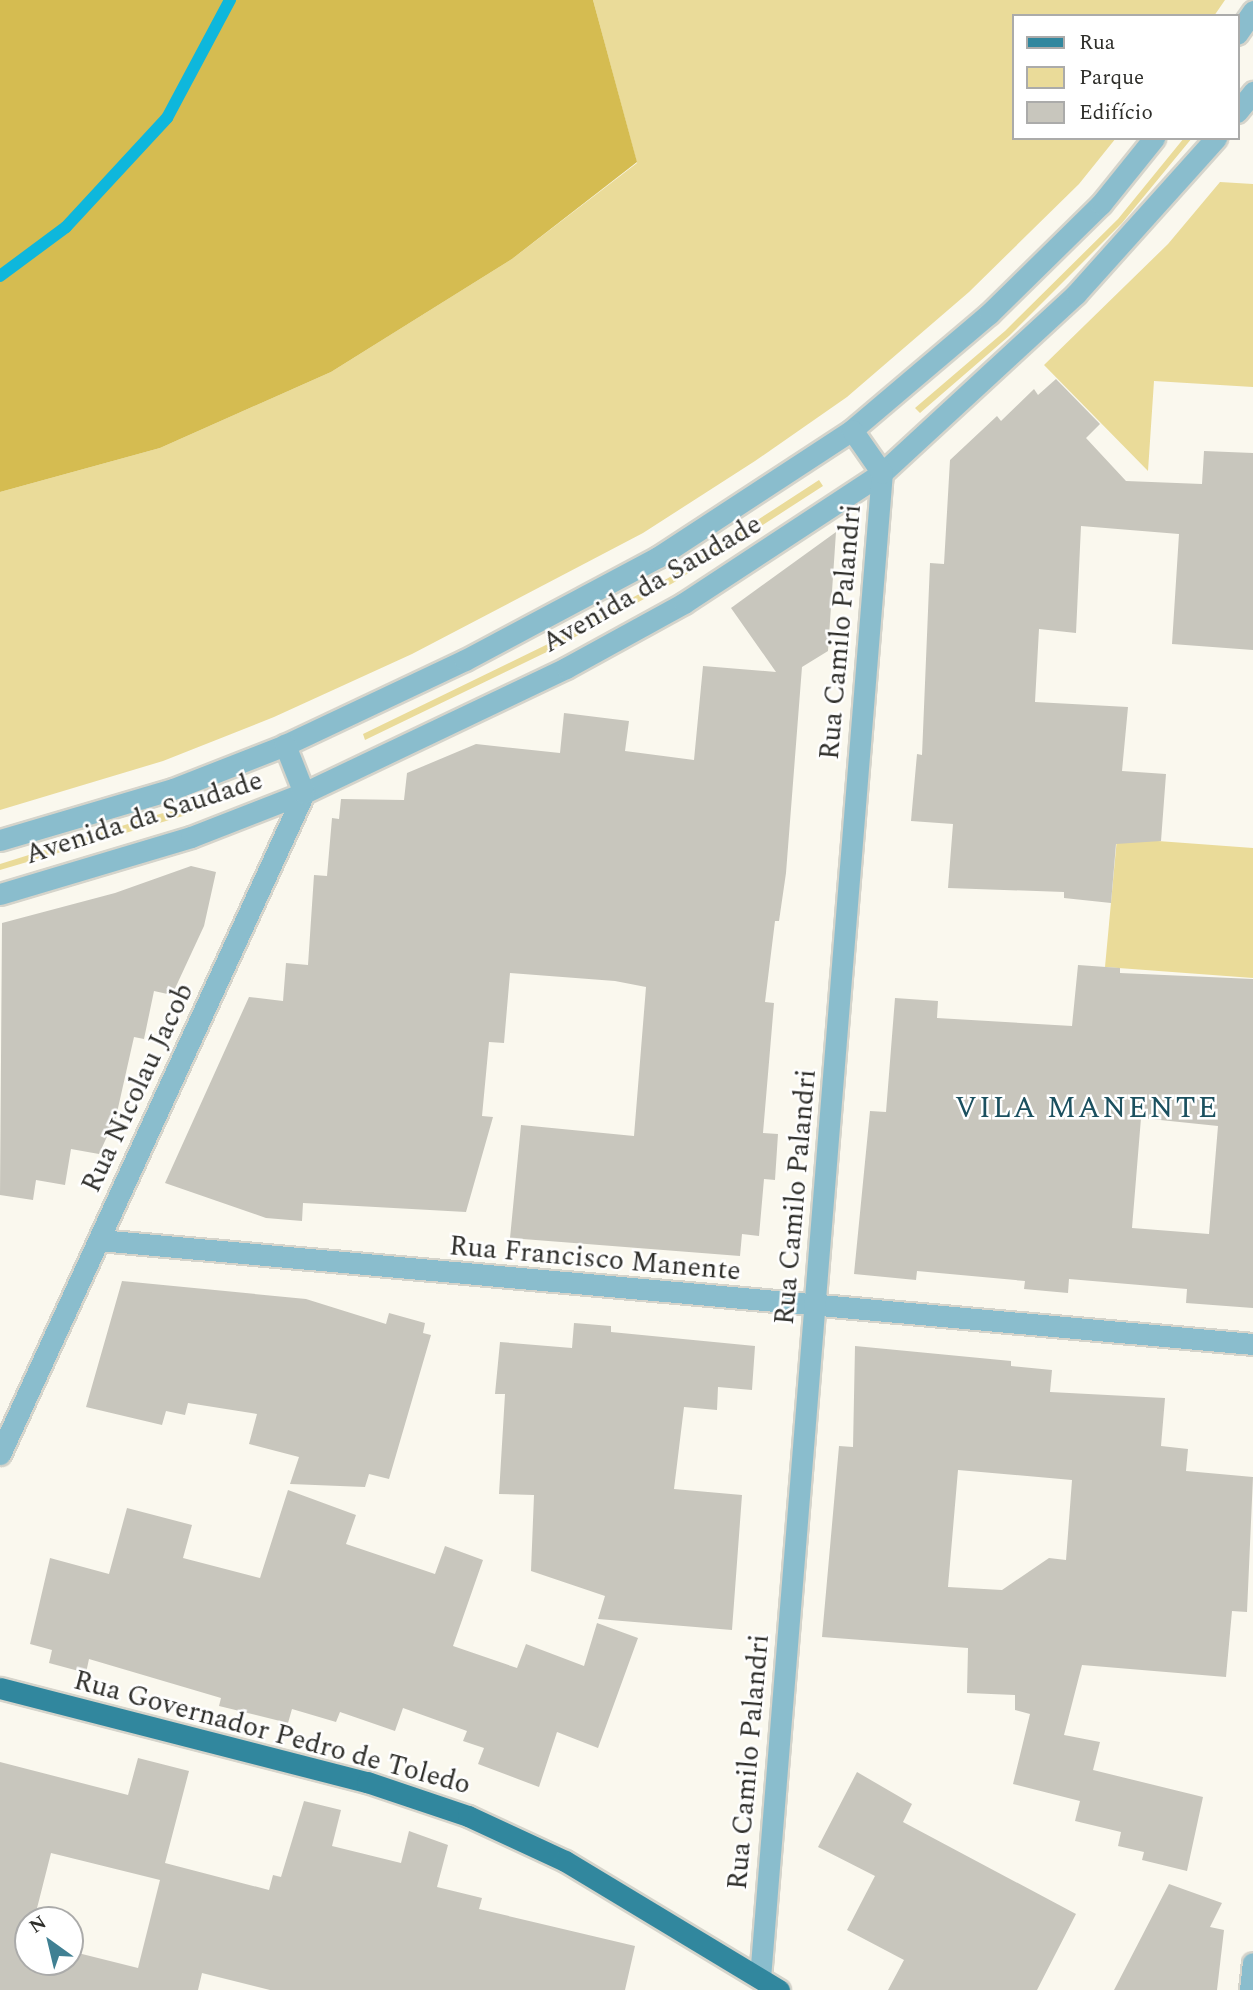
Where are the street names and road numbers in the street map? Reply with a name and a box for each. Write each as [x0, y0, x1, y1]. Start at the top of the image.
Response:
street label: Rua Camilo Palandri [813, 503, 869, 761]
street label: Avenida da Saudade [536, 507, 768, 661]
street label: Avenida da Saudade [21, 764, 267, 872]
street label: Rua Nicolau Jacob [75, 978, 201, 1198]
street label: Rua Camilo Palandri [768, 1068, 824, 1326]
street label: Rua Francisco Manente [448, 1230, 742, 1288]
street label: Rua Camilo Palandri [721, 1633, 777, 1891]
street label: Rua Governador Pedro de Toledo [70, 1664, 474, 1802]

